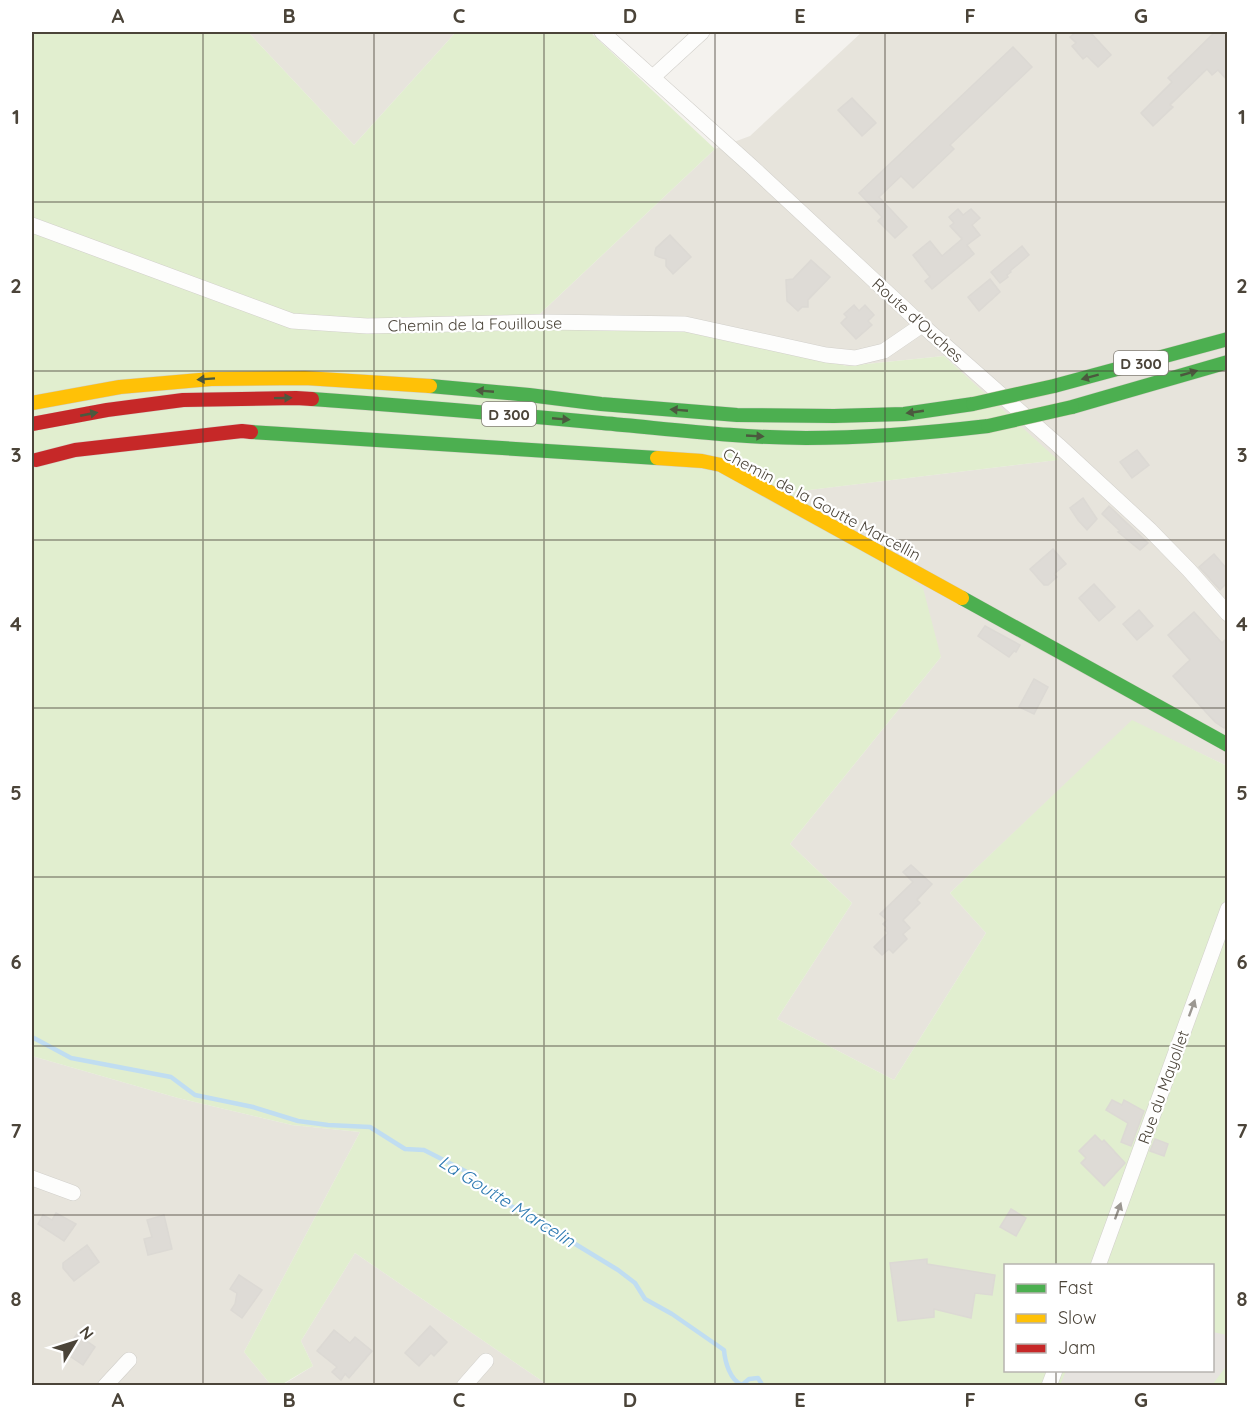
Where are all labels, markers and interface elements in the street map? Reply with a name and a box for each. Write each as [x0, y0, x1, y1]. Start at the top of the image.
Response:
text: A [112, 3, 125, 28]
text: B [282, 3, 296, 28]
text: C [453, 3, 466, 28]
text: D [623, 3, 637, 28]
text: E [794, 3, 806, 28]
text: F [964, 3, 976, 28]
text: G [1134, 3, 1148, 28]
text: 1 [12, 104, 20, 129]
text: 1 [1238, 104, 1246, 129]
text: 2 [10, 273, 22, 298]
text: 2 [1236, 273, 1248, 298]
street label: Route d'Ouches [868, 274, 968, 366]
street label: Chemin de la Fouillouse [388, 312, 562, 336]
road number: D 300 [1114, 351, 1168, 375]
one-way arrow [1180, 368, 1198, 377]
one-way arrow [1081, 372, 1099, 382]
one-way arrow [197, 375, 216, 384]
one-way arrow [475, 386, 494, 396]
one-way arrow [273, 393, 292, 403]
road number: D 300 [482, 402, 536, 426]
one-way arrow [669, 406, 688, 415]
one-way arrow [906, 408, 925, 417]
one-way arrow [80, 409, 99, 418]
one-way arrow [552, 414, 571, 424]
one-way arrow [746, 431, 765, 440]
text: 3 [11, 442, 21, 467]
text: 3 [1237, 442, 1247, 467]
street label: Chemin de la Goutte Marcellin [720, 443, 924, 565]
text: 4 [10, 611, 22, 636]
text: 4 [1236, 611, 1248, 636]
text: 5 [10, 780, 22, 805]
text: 5 [1236, 780, 1248, 805]
text: 6 [10, 949, 22, 974]
text: 6 [1236, 949, 1248, 974]
one-way arrow [1187, 998, 1197, 1016]
street label: Rue du Mayollet [1133, 1027, 1193, 1147]
text: 7 [11, 1118, 22, 1143]
text: 7 [1237, 1118, 1248, 1143]
water label: La Goutte Marcelin [435, 1150, 580, 1253]
one-way arrow [1113, 1201, 1123, 1219]
legend [1004, 1264, 1214, 1372]
text: Fast [1058, 1276, 1093, 1299]
text: 8 [11, 1286, 22, 1311]
text: 8 [1237, 1286, 1248, 1311]
text: Slow [1058, 1306, 1096, 1329]
north arrow [45, 1312, 105, 1372]
text: N [75, 1322, 98, 1344]
text: Jam [1058, 1336, 1096, 1359]
text: A [112, 1387, 125, 1412]
text: B [282, 1387, 296, 1412]
text: C [453, 1387, 466, 1412]
text: D [623, 1387, 637, 1412]
text: E [794, 1387, 806, 1412]
text: F [964, 1387, 976, 1412]
text: G [1134, 1387, 1148, 1412]

